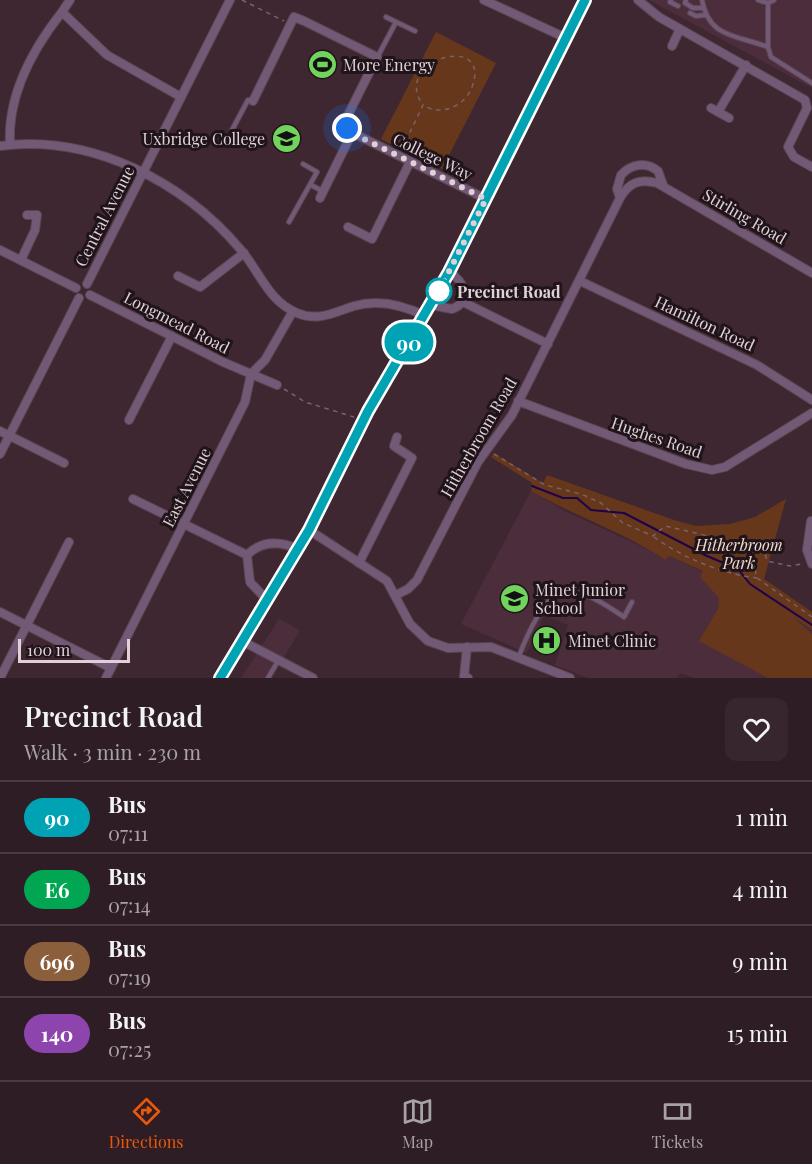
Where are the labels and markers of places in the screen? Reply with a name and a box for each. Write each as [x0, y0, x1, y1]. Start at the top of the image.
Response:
sports icon: More Energy [306, 48, 338, 80]
place label: More Energy [343, 54, 435, 75]
school or university icon: Uxbridge College [270, 122, 302, 154]
place label: Uxbridge College [142, 128, 265, 149]
marker: Precinct Road [426, 278, 452, 304]
place label: Precinct Road [457, 281, 561, 302]
place label: Minet Junior School [535, 579, 625, 618]
school or university icon: Minet Junior School [498, 582, 530, 614]
hospital icon: Minet Clinic [531, 624, 563, 656]
place label: Minet Clinic [568, 630, 656, 651]

